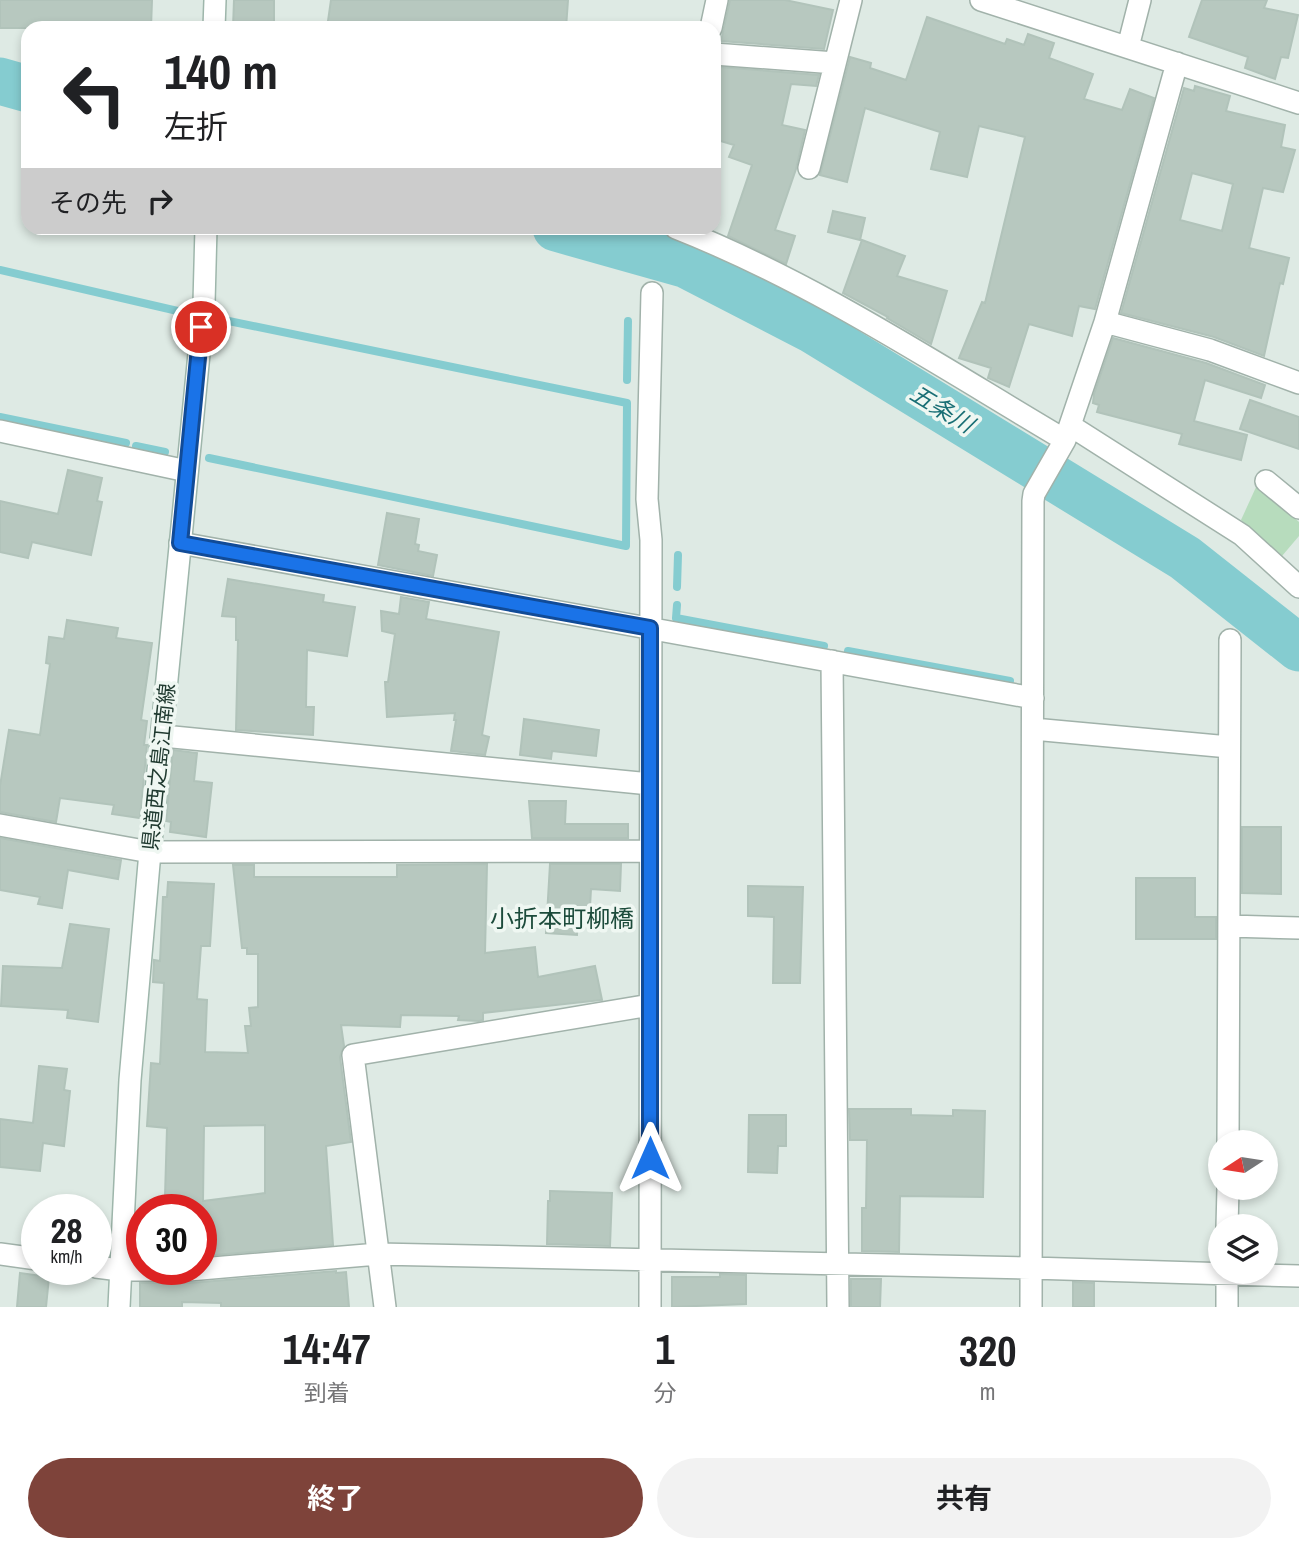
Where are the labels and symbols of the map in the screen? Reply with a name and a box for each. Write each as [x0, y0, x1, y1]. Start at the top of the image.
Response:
pin [171, 297, 231, 357]
water label: 五条川 [905, 378, 982, 441]
street label: 県道西之島江南線 [135, 682, 182, 852]
district label: 小折本町柳橋 [490, 902, 634, 934]
position arrow [613, 1121, 687, 1195]
north arrow [1208, 1130, 1278, 1200]
speed limit sign: 30 [126, 1194, 217, 1285]

